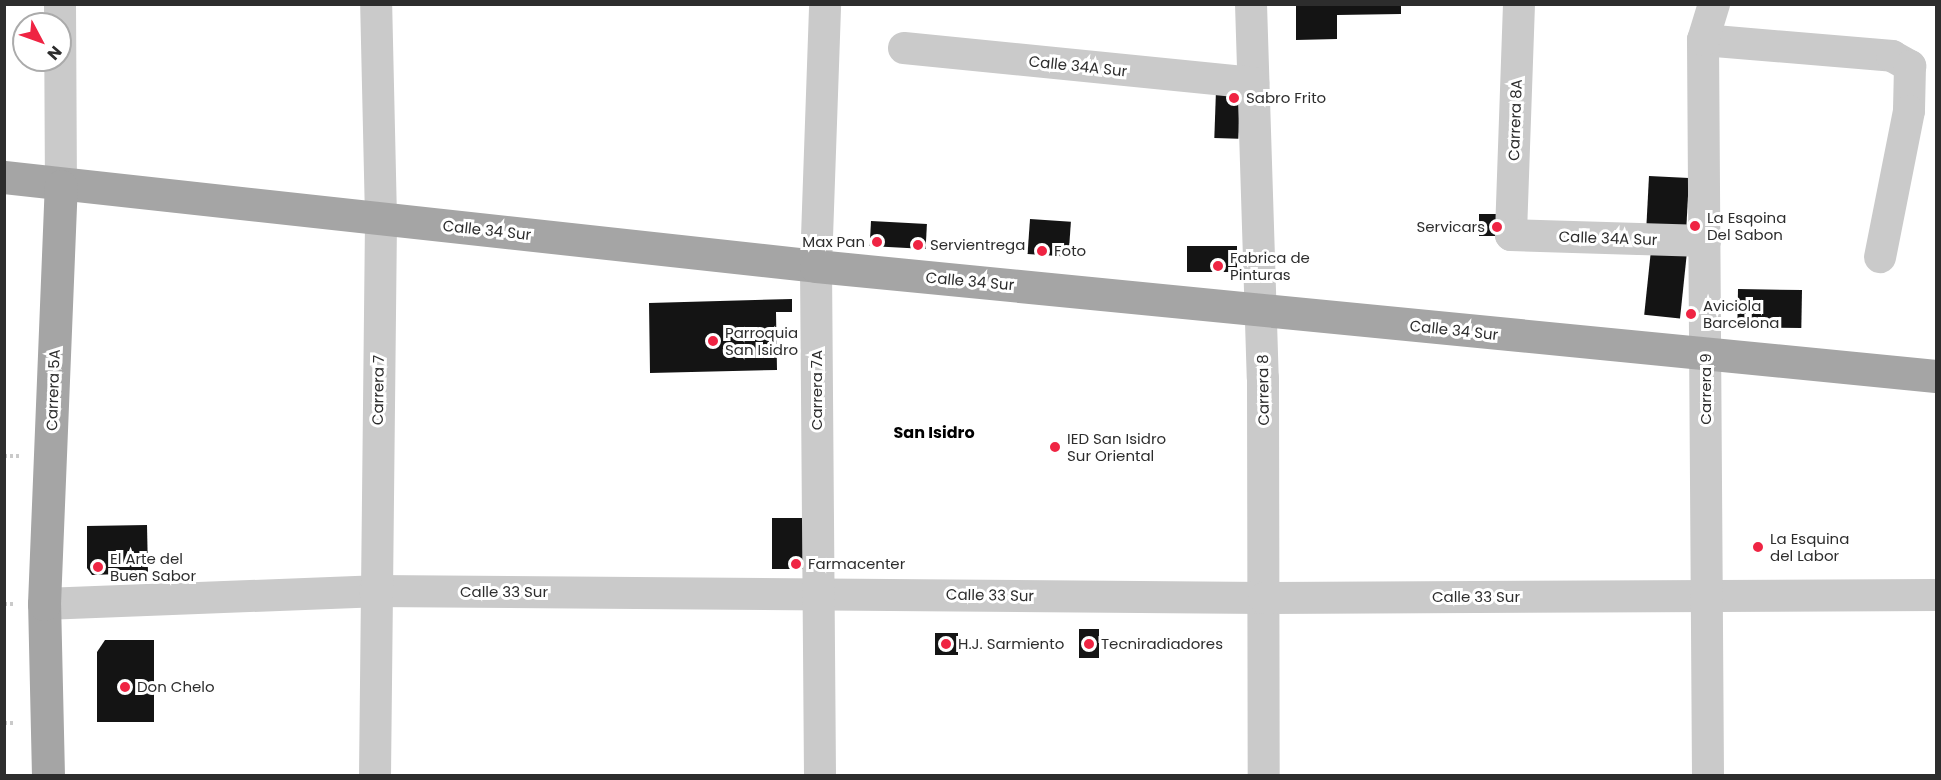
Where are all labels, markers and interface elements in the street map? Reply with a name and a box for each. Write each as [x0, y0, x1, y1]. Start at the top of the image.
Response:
north arrow [12, 12, 72, 72]
text: N [42, 41, 67, 65]
street label: Calle 34A Sur [1028, 52, 1128, 80]
street label: Carrera 8A [1505, 79, 1525, 161]
place label: Sabro Frito [1246, 89, 1326, 107]
marker: Sabro Frito [1227, 91, 1241, 105]
place label: La Esqoina Del Sabon [1707, 208, 1786, 243]
street label: Calle 34 Sur [442, 216, 532, 244]
place label: Servicars [1417, 218, 1485, 236]
marker: La Esqoina Del Sabon [1688, 219, 1702, 233]
marker: Servicars [1490, 220, 1504, 234]
street label: Calle 34A Sur [1558, 227, 1658, 249]
place label: Max Pan [802, 233, 865, 251]
marker: Max Pan [870, 235, 884, 249]
place label: Servientrega [930, 236, 1025, 254]
marker: Servientrega [911, 238, 925, 252]
place label: Foto [1054, 242, 1086, 260]
marker: Foto [1035, 244, 1049, 258]
place label: Fabrica de Pinturas [1230, 248, 1310, 283]
marker: Fabrica de Pinturas [1211, 259, 1225, 273]
street label: Calle 34 Sur [925, 268, 1015, 294]
place label: Aviciola Barcelona [1703, 296, 1779, 331]
marker: Aviciola Barcelona [1684, 307, 1698, 321]
street label: Calle 34 Sur [1409, 316, 1499, 344]
place label: Parroquia San Isidro [725, 323, 798, 358]
marker: Parroquia San Isidro [706, 334, 720, 348]
street label: Carrera 5A [43, 349, 63, 431]
street label: Carrera 7A [808, 350, 826, 430]
street label: Carrera 9 [1697, 353, 1715, 425]
street label: Carrera 8 [1253, 354, 1273, 426]
street label: Carrera 7 [368, 355, 388, 425]
district label: San Isidro [893, 423, 975, 443]
place label: IED San Isidro Sur Oriental [1067, 429, 1166, 464]
marker: IED San Isidro Sur Oriental [1048, 440, 1062, 454]
place label: La Esquina del Labor [1770, 529, 1849, 564]
marker: La Esquina del Labor [1751, 540, 1765, 554]
place label: El Arte del Buen Sabor [110, 549, 196, 584]
place label: Farmacenter [808, 555, 905, 573]
marker: Farmacenter [789, 557, 803, 571]
marker: El Arte del Buen Sabor [91, 560, 105, 574]
street label: Calle 33 Sur [460, 583, 548, 601]
street label: Calle 33 Sur [946, 585, 1034, 605]
street label: Calle 33 Sur [1432, 588, 1520, 606]
place label: H.J. Sarmiento [958, 635, 1064, 653]
place label: Tecniradiadores [1101, 635, 1223, 653]
marker: H.J. Sarmiento [939, 637, 953, 651]
marker: Tecniradiadores [1082, 637, 1096, 651]
place label: Don Chelo [137, 678, 215, 696]
marker: Don Chelo [118, 680, 132, 694]

